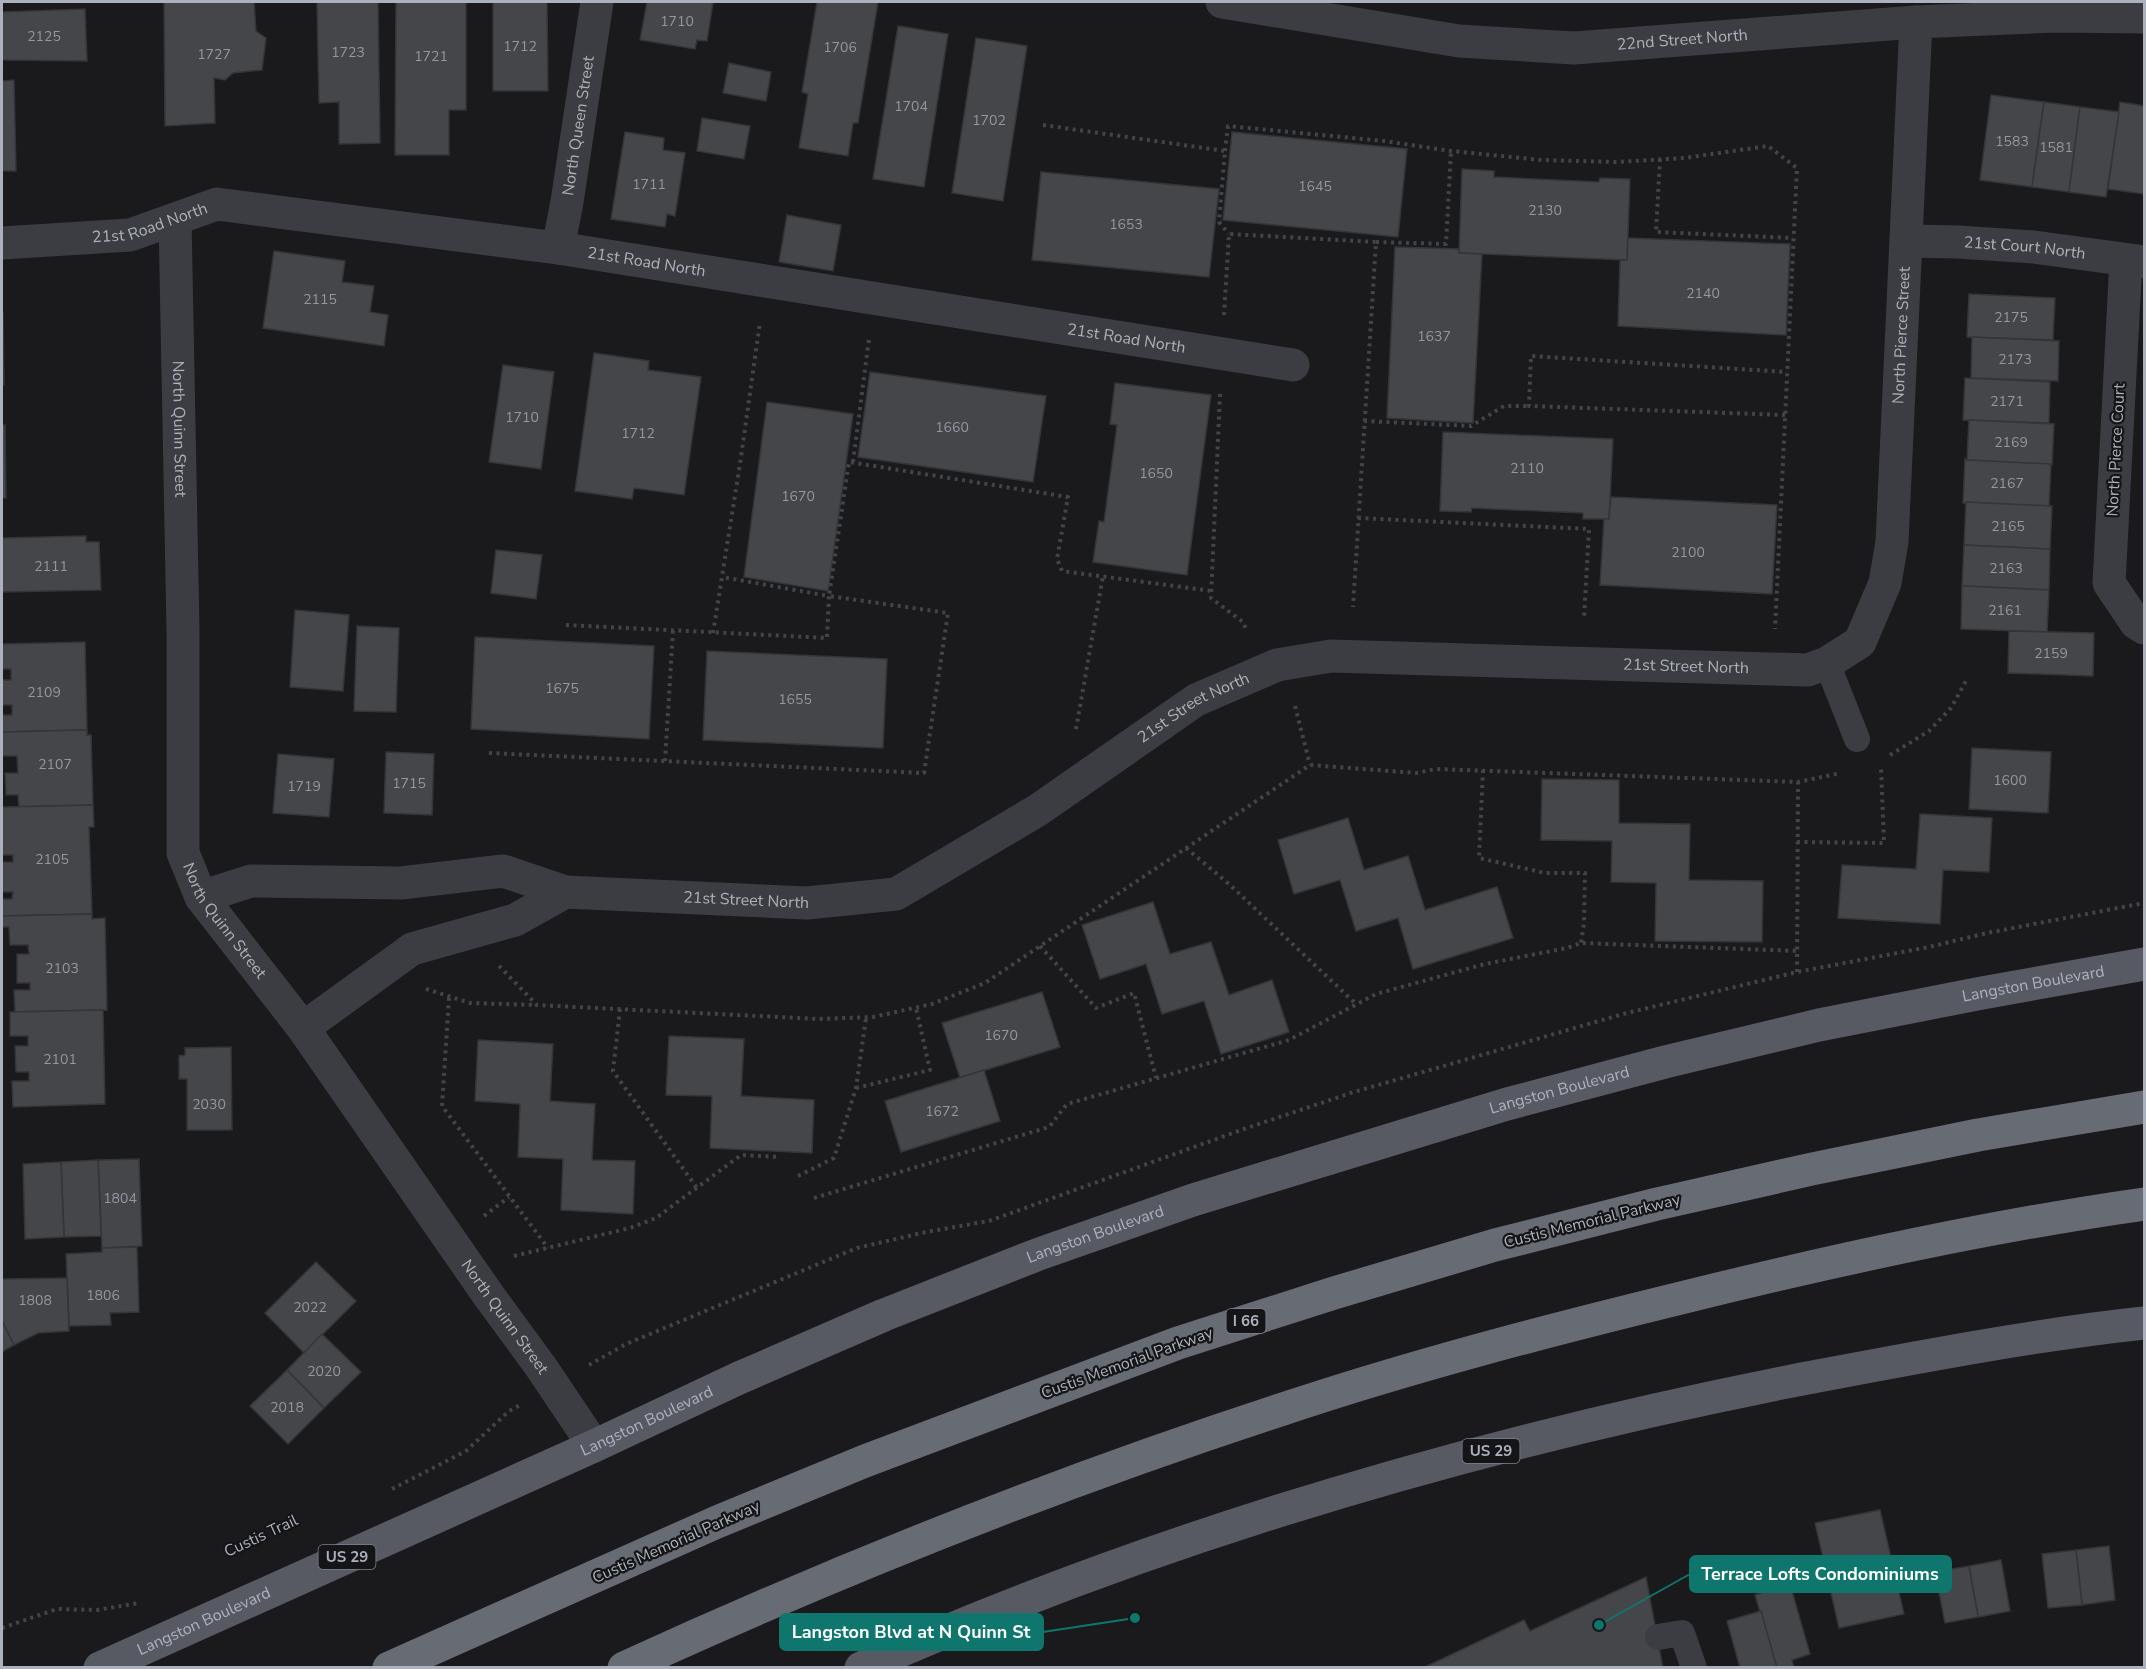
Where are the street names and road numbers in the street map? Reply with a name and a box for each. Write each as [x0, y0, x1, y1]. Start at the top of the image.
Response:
street label: 22nd Street North [1616, 24, 1749, 56]
street label: North Queen Street [557, 54, 600, 197]
street label: 21st Road North [91, 197, 210, 248]
street label: 21st Court North [1963, 231, 2087, 265]
street label: 21st Road North [586, 242, 707, 282]
street label: North Pierce Street [1887, 266, 1916, 404]
street label: 21st Road North [1066, 318, 1187, 359]
street label: North Quinn Street [167, 360, 191, 498]
street label: North Pierce Court [2102, 382, 2130, 517]
street label: 21st Street North [1623, 654, 1749, 679]
street label: 21st Street North [1133, 667, 1253, 748]
street label: North Quinn Street [177, 860, 272, 984]
street label: 21st Street North [683, 886, 810, 914]
street label: Langston Boulevard [1960, 960, 2106, 1008]
street label: Langston Boulevard [1486, 1061, 1632, 1120]
street label: Custis Memorial Parkway [1501, 1188, 1683, 1254]
street label: Langston Boulevard [1023, 1200, 1167, 1269]
street label: North Quinn Street [456, 1255, 554, 1379]
road number: I 66 [1226, 1309, 1266, 1333]
street label: Custis Memorial Parkway [1038, 1321, 1217, 1404]
street label: Langston Boulevard [577, 1381, 717, 1462]
road number: US 29 [1462, 1439, 1520, 1463]
street label: Custis Memorial Parkway [589, 1495, 764, 1589]
street label: Custis Trail [220, 1509, 302, 1563]
road number: US 29 [318, 1545, 376, 1569]
street label: Langston Boulevard [134, 1582, 274, 1661]

